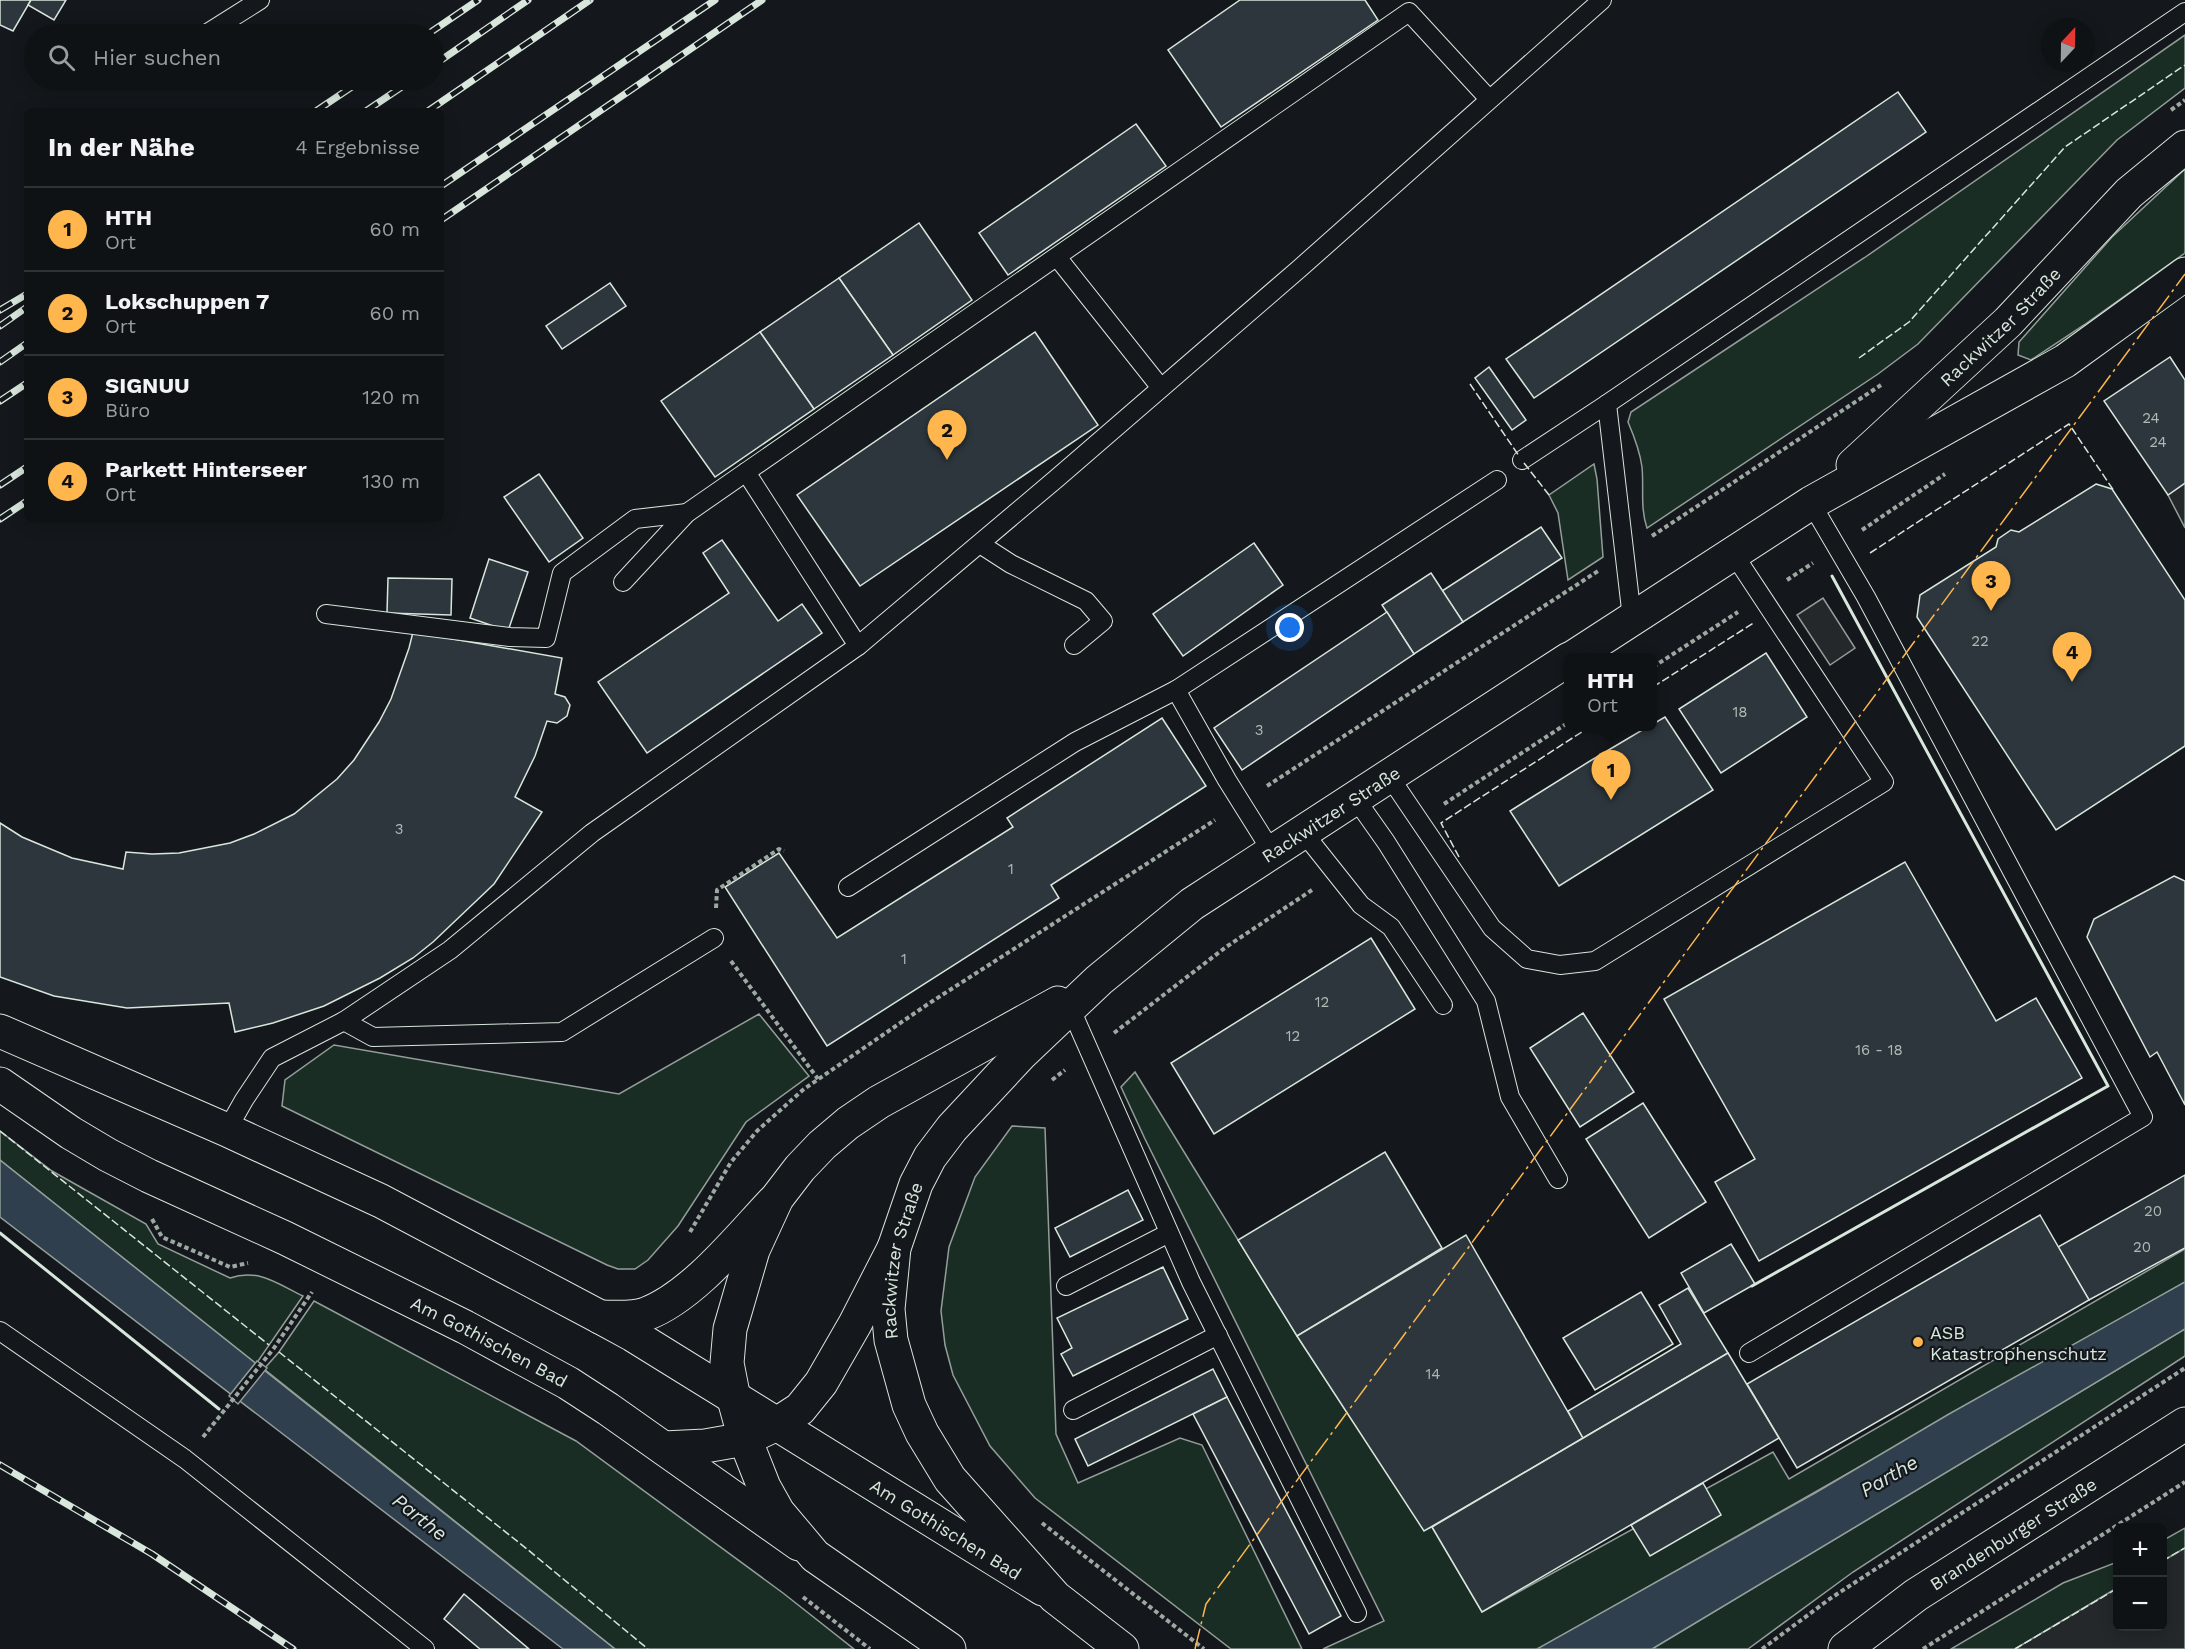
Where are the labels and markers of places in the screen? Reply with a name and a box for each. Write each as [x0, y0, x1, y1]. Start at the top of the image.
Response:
pin: 2 [928, 410, 966, 460]
pin: 3 [1972, 562, 2010, 611]
pin: 4 [2052, 632, 2092, 682]
pin: 1 [1592, 750, 1630, 800]
place label: ASB Katastrophenschutz [1930, 1322, 2107, 1364]
marker: ASB Katastrophenschutz [1911, 1335, 1925, 1349]

